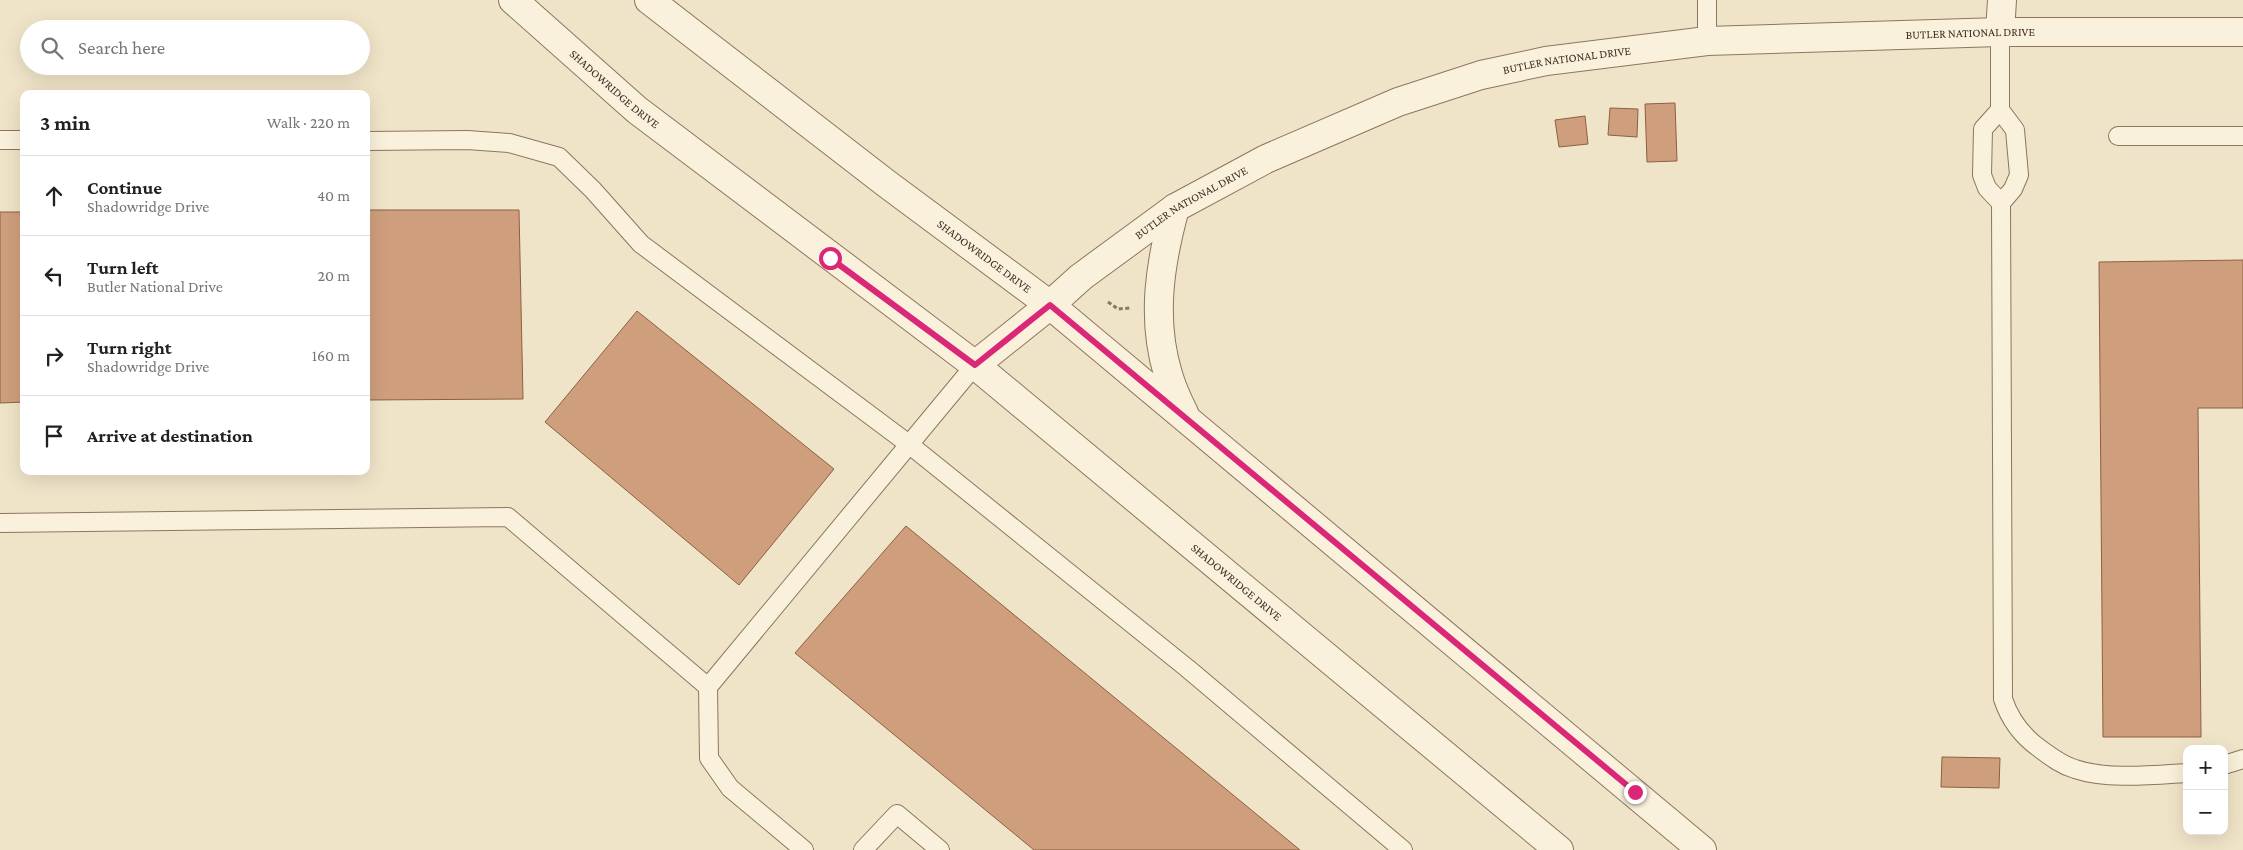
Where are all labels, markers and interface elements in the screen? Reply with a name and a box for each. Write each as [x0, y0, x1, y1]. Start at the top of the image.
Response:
search box [20, 20, 370, 75]
street label: BUTLER NATIONAL DRIVE [1905, 25, 2035, 42]
icon: search [38, 34, 66, 62]
text: Search here [78, 37, 165, 58]
street label: BUTLER NATIONAL DRIVE [1501, 43, 1632, 77]
street label: SHADOWRIDGE DRIVE [567, 47, 662, 132]
text: 3 min [40, 111, 90, 135]
text: Walk · 220 m [267, 114, 350, 131]
street label: BUTLER NATIONAL DRIVE [1132, 163, 1250, 242]
text: Continue [87, 177, 162, 198]
icon: ahead [40, 182, 68, 210]
text: 40 m [317, 187, 350, 204]
text: Shadowridge Drive [87, 198, 209, 215]
street label: SHADOWRIDGE DRIVE [935, 217, 1034, 296]
route start [819, 247, 842, 270]
text: Turn left [87, 257, 159, 278]
icon: left [40, 262, 68, 290]
text: 20 m [317, 267, 350, 284]
text: Butler National Drive [87, 278, 223, 295]
text: Turn right [87, 337, 172, 358]
icon: right [40, 342, 68, 370]
text: 160 m [312, 347, 350, 364]
text: Shadowridge Drive [87, 358, 209, 375]
icon: arrive [40, 422, 68, 450]
text: Arrive at destination [87, 425, 253, 446]
street label: SHADOWRIDGE DRIVE [1188, 540, 1285, 624]
map controls [2183, 745, 2228, 835]
button: + [2183, 745, 2228, 790]
route end [1624, 781, 1647, 804]
button: − [2183, 790, 2228, 835]

